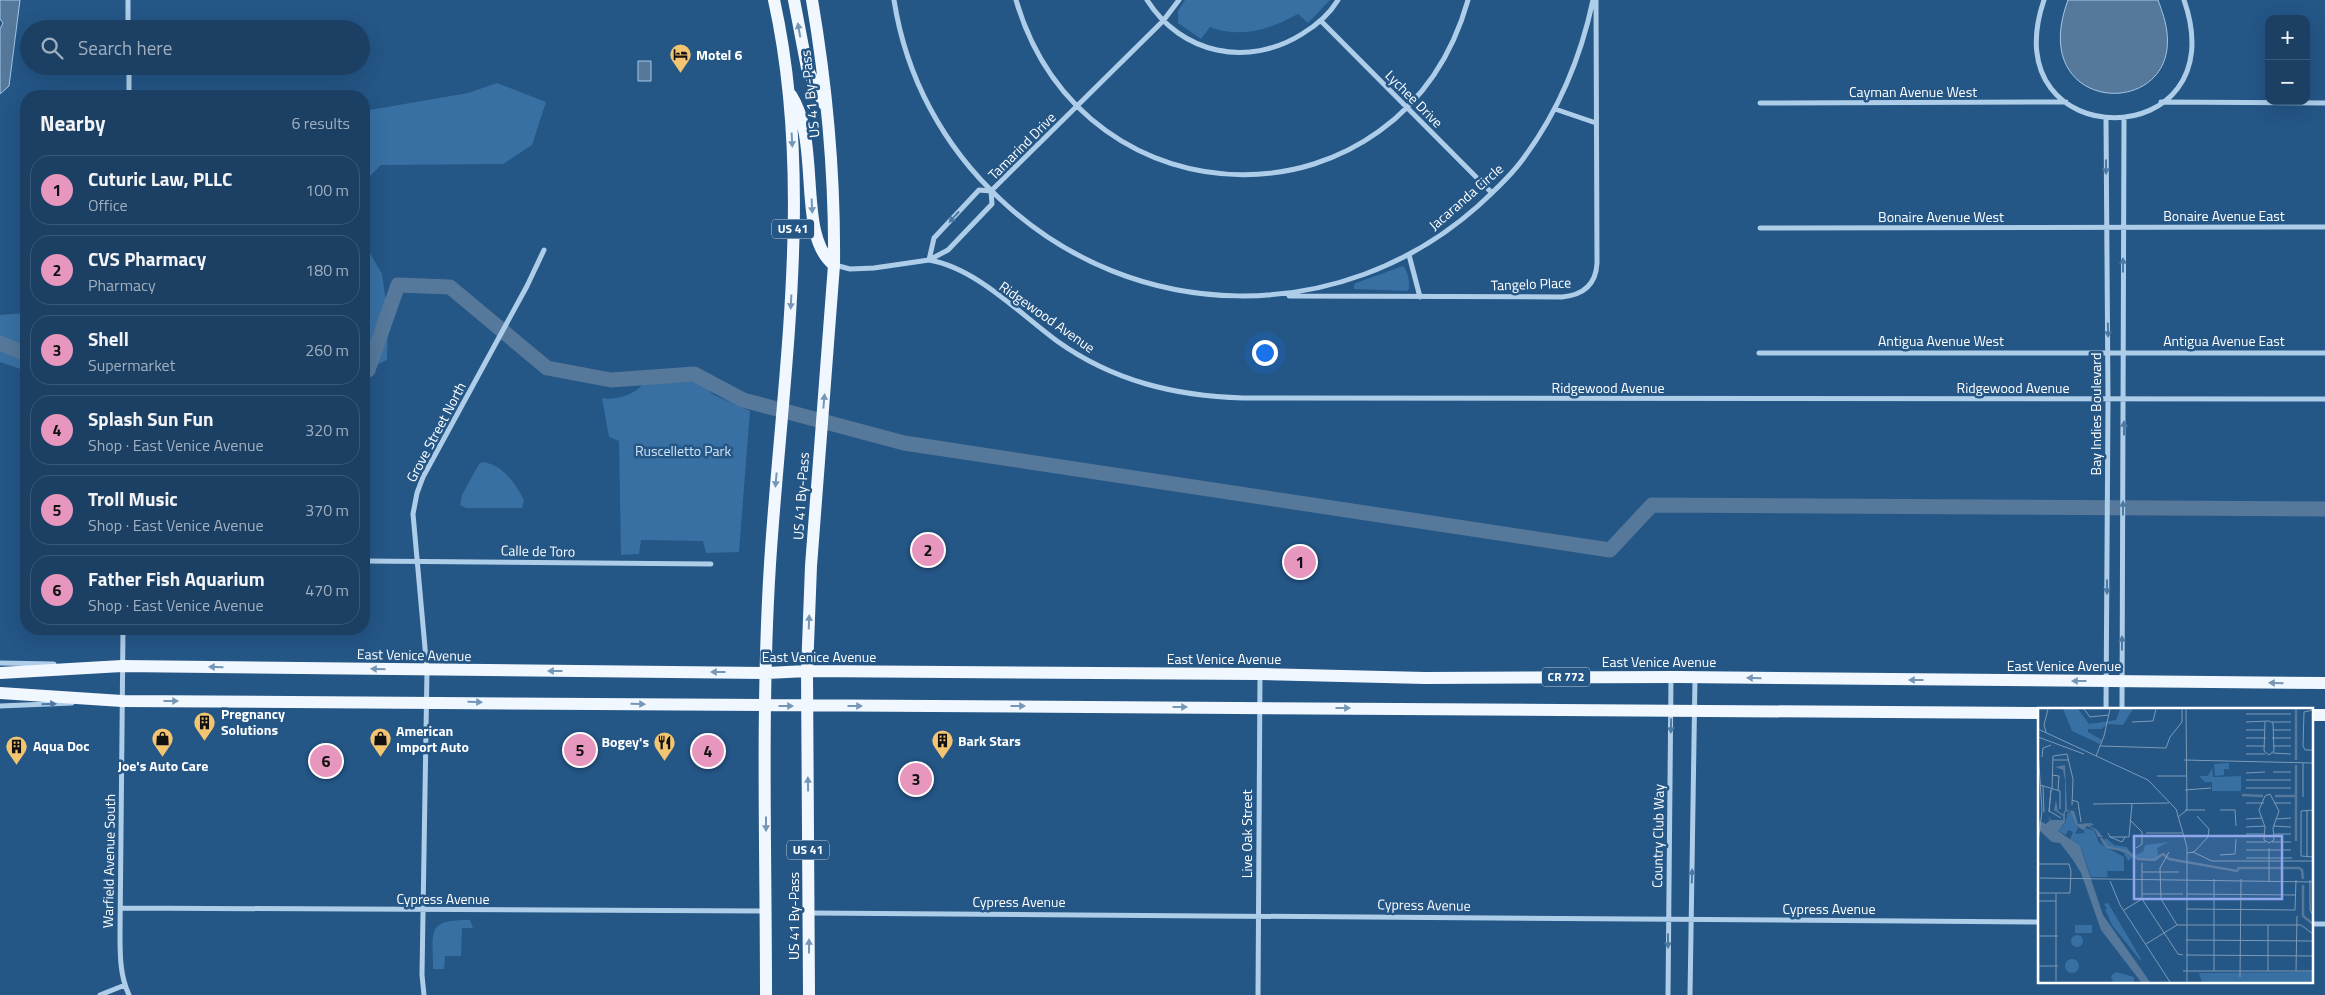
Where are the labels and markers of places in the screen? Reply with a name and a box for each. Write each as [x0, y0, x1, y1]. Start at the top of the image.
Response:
hotel icon: Motel 6 [668, 43, 692, 74]
place label: Motel 6 [696, 44, 742, 65]
pin: 2 [912, 531, 944, 569]
pin: 1 [1284, 543, 1316, 581]
place label: Pregnancy Solutions [221, 703, 285, 740]
building icon: Pregnancy Solutions [193, 710, 217, 741]
place label: American Import Auto [396, 720, 469, 757]
shop icon: Joe's Auto Care [151, 726, 175, 757]
shop icon: American Import Auto [368, 727, 392, 758]
building icon: Bark Stars [930, 729, 954, 760]
restaurant icon: Bogey's [653, 730, 677, 761]
place label: Bark Stars [958, 730, 1021, 751]
pin: 5 [564, 731, 596, 769]
place label: Bogey's [602, 731, 649, 752]
pin: 4 [692, 732, 724, 770]
building icon: Aqua Doc [5, 734, 29, 765]
place label: Aqua Doc [33, 735, 90, 756]
pin: 6 [310, 742, 342, 780]
place label: Joe's Auto Care [118, 755, 208, 776]
pin: 3 [900, 760, 932, 798]

